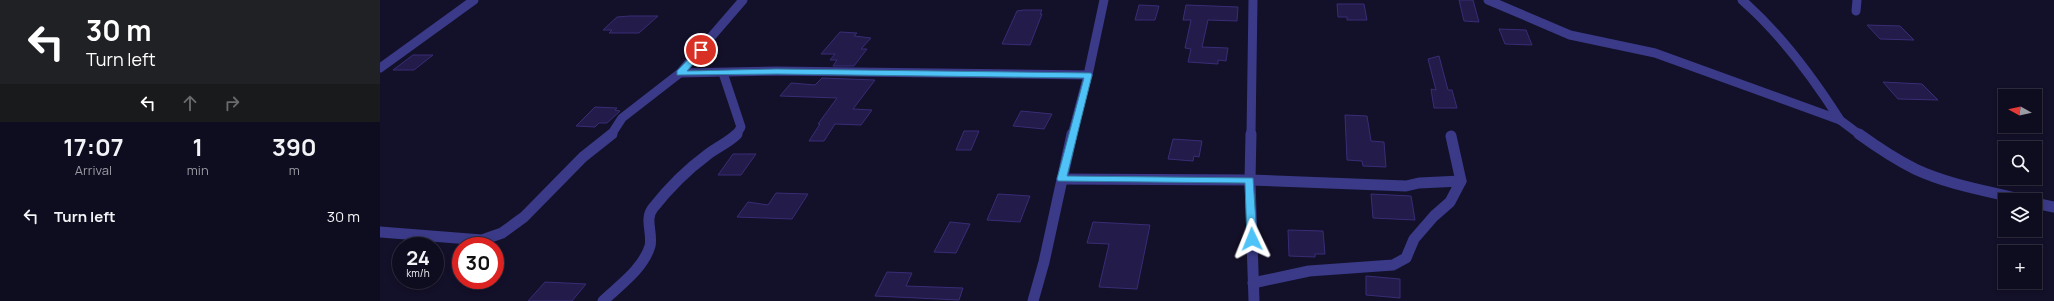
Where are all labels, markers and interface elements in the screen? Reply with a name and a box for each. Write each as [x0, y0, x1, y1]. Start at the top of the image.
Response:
text: 30 m [86, 11, 151, 49]
icon: left [20, 16, 72, 68]
pin [684, 33, 718, 67]
icon: arrive [690, 39, 712, 61]
text: Turn left [86, 47, 156, 71]
north arrow [1998, 89, 2042, 133]
map controls [1998, 89, 2042, 289]
icon: left [137, 92, 159, 114]
icon: ahead [179, 92, 201, 114]
icon: right [221, 92, 243, 114]
text: 17:07 [63, 130, 123, 163]
text: 1 [192, 130, 203, 163]
text: 390 [272, 130, 317, 163]
button: search [1998, 141, 2042, 185]
text: Arrival [75, 161, 112, 179]
text: min [187, 161, 209, 179]
text: m [289, 161, 300, 179]
button: layers [1998, 193, 2042, 237]
icon: left [20, 205, 42, 227]
text: Turn left [54, 206, 116, 227]
text: 30 m [327, 206, 360, 227]
position arrow [1231, 218, 1273, 260]
speed limit sign: 30 [452, 237, 504, 289]
text: 24 [406, 244, 430, 271]
button: + [1998, 245, 2042, 289]
text: km/h [406, 266, 430, 280]

